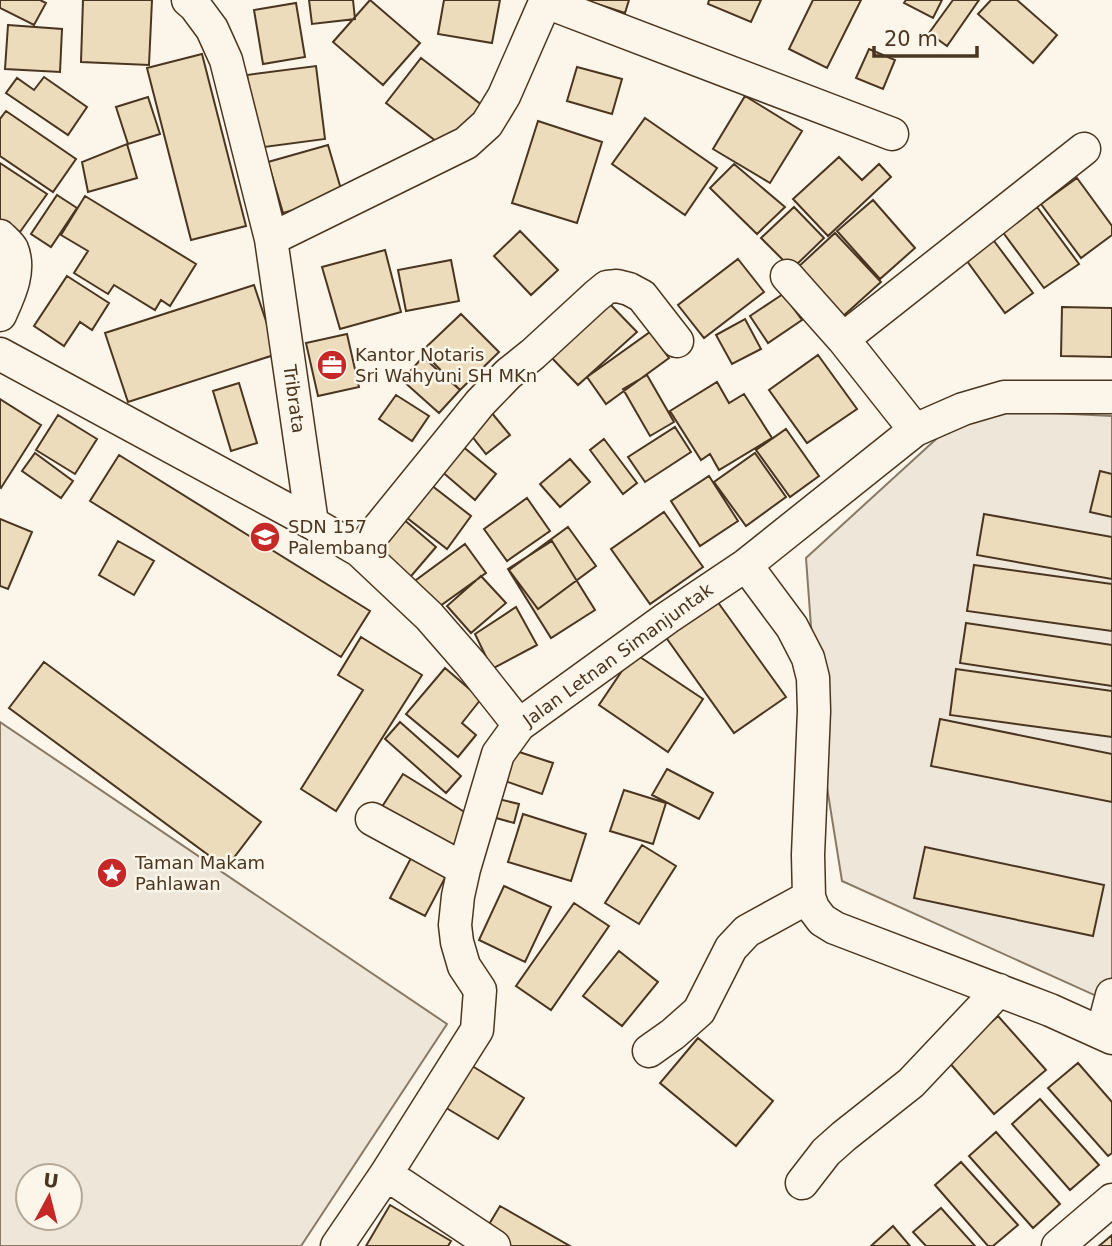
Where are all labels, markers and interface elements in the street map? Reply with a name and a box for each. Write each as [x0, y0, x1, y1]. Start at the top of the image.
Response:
scale bar [874, 14, 977, 58]
text: 20 m [884, 27, 938, 51]
place label: Kantor Notaris Sri Wahyuni SH MKn [355, 344, 537, 386]
office icon: Kantor Notaris Sri Wahyuni SH MKn [315, 348, 349, 382]
street label: Tribrata [279, 362, 310, 434]
place label: SDN 157 Palembang [288, 516, 388, 558]
school or university icon: SDN 157 Palembang [248, 520, 282, 554]
street label: Jalan Letnan Simanjuntak [518, 578, 717, 731]
place label: Taman Makam Pahlawan [134, 852, 265, 894]
place icon: Taman Makam Pahlawan [95, 856, 129, 890]
north arrow [14, 1162, 84, 1232]
text: U [42, 1168, 60, 1192]

